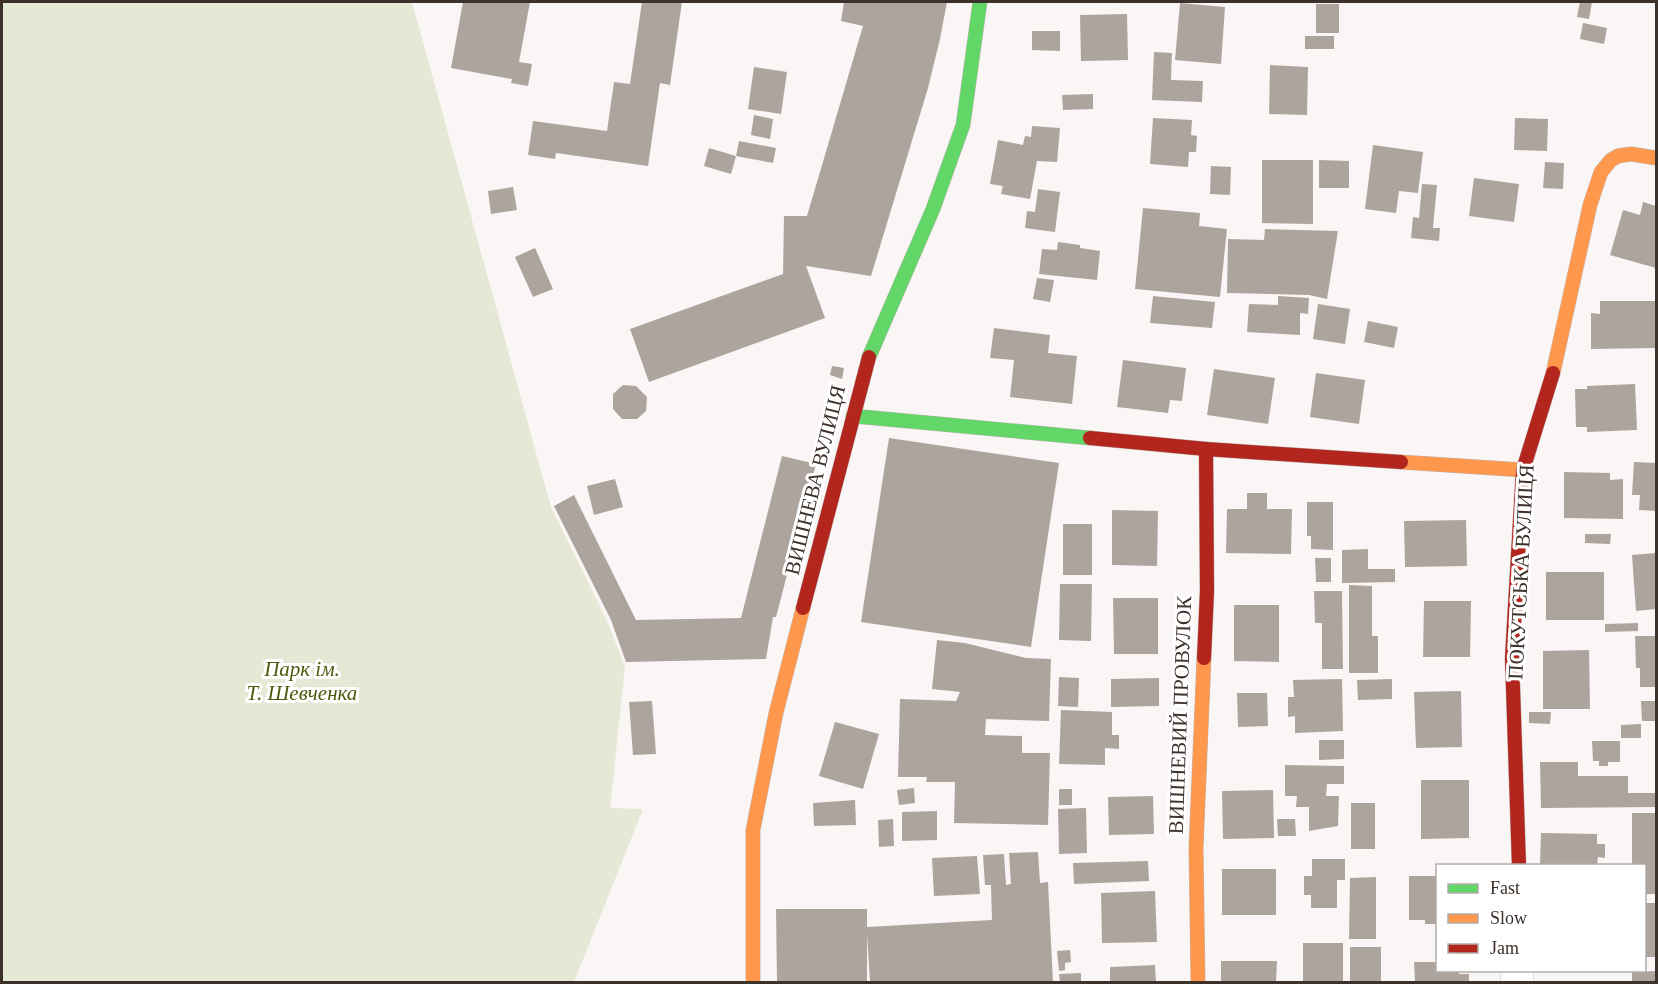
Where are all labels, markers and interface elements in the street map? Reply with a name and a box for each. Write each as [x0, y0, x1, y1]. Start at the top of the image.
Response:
street label: ВИШНЕВА ВУЛИЦЯ [780, 383, 850, 577]
street label: ПОКУТСЬКА ВУЛИЦЯ [1503, 464, 1539, 680]
street label: ВИШНЕВИЙ ПРОВУЛОК [1164, 594, 1196, 835]
park label: Парк ім. Т. Шевченка [247, 657, 357, 705]
legend [1436, 864, 1646, 972]
text: Fast [1490, 878, 1520, 898]
text: Slow [1490, 908, 1527, 928]
text: Jam [1490, 938, 1519, 958]

